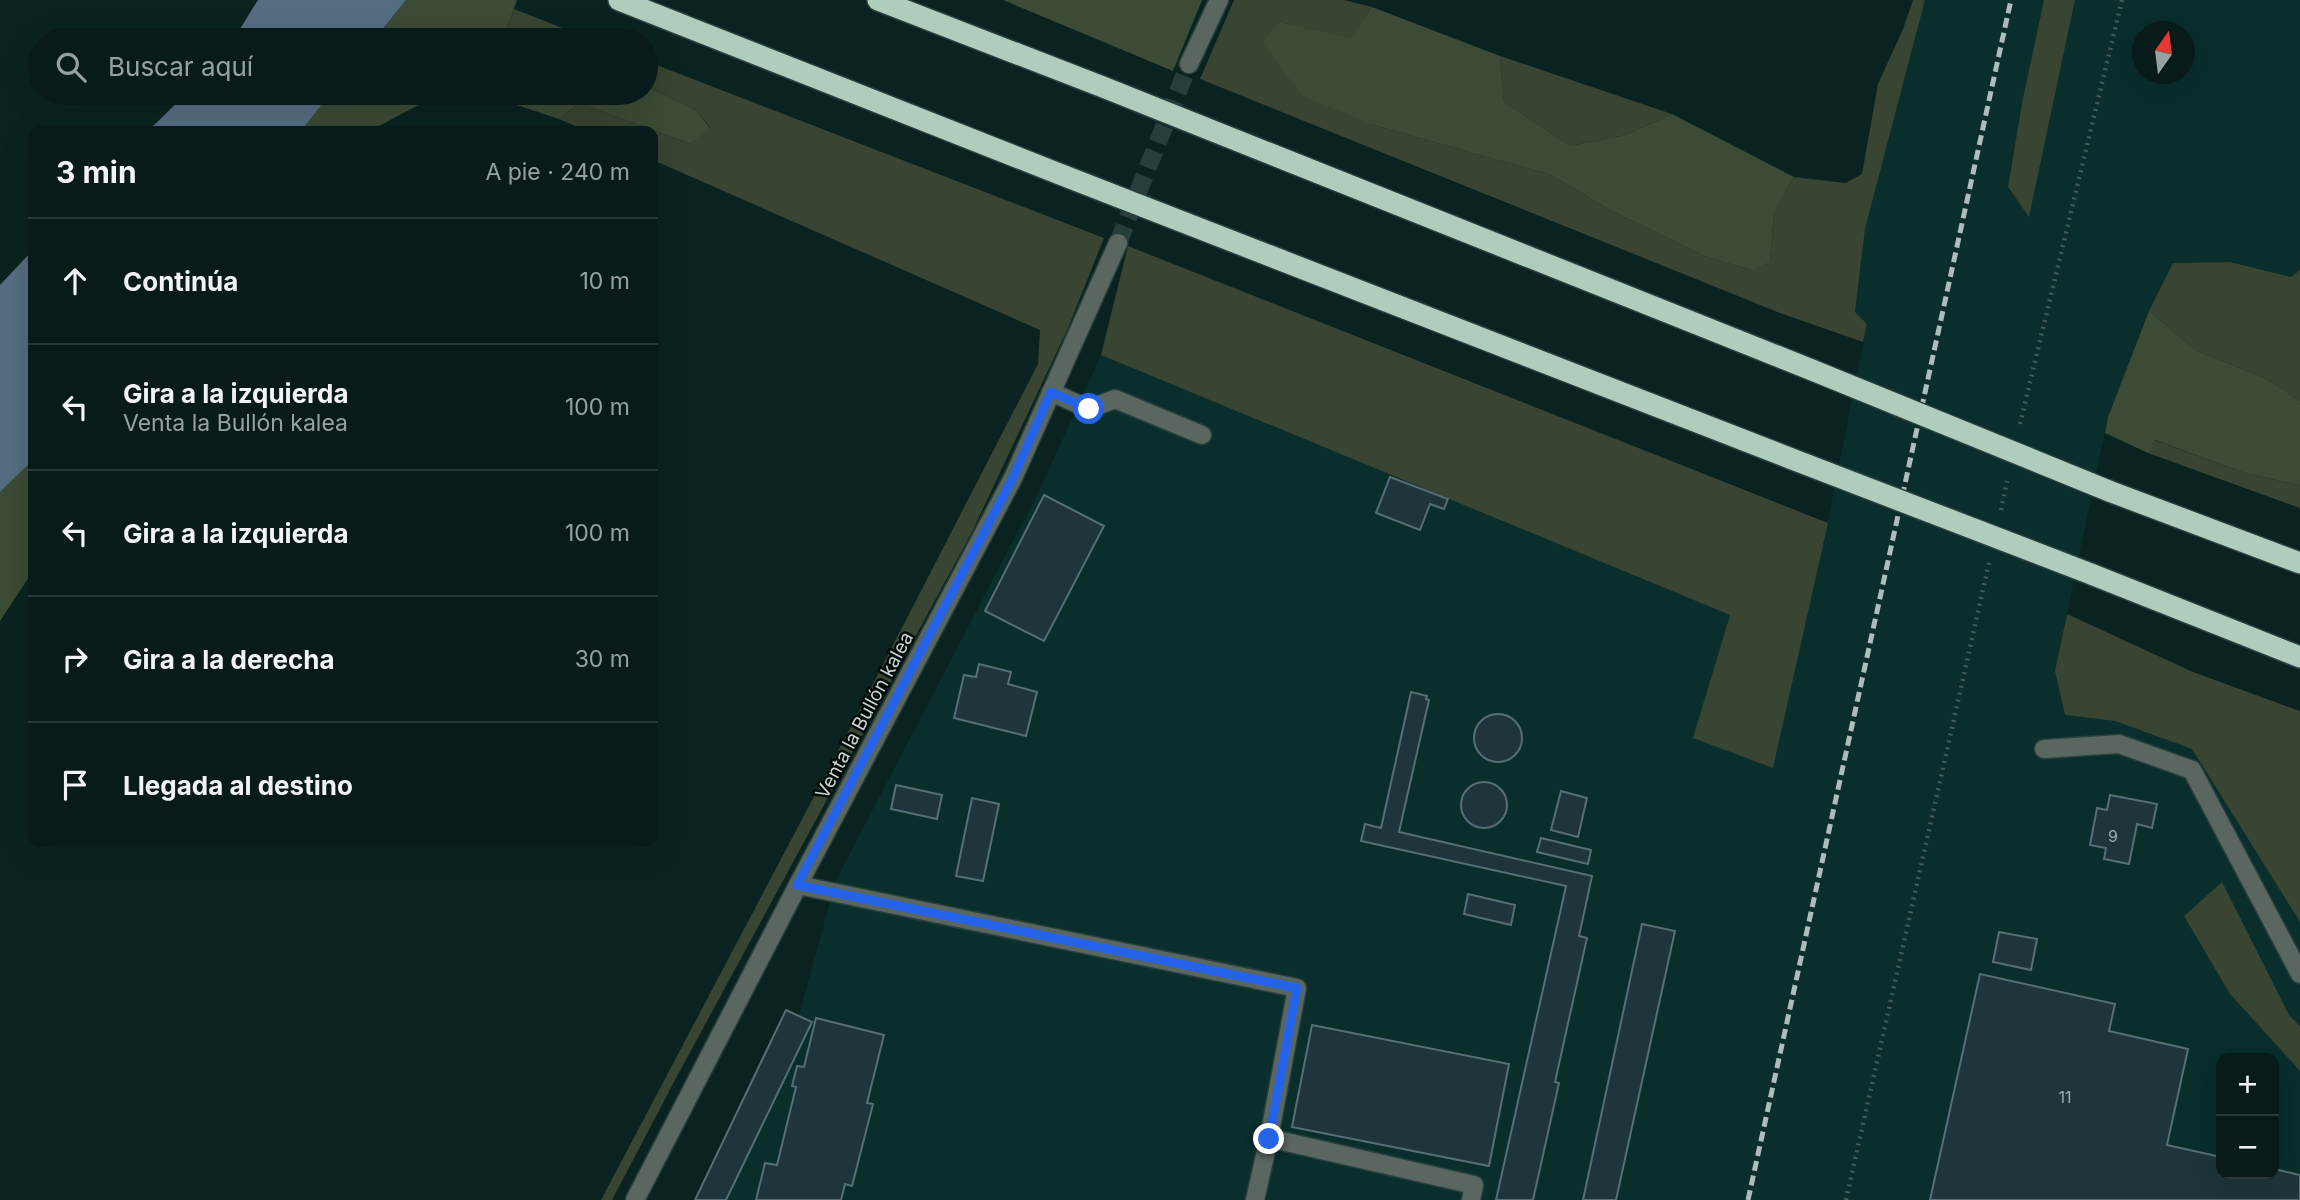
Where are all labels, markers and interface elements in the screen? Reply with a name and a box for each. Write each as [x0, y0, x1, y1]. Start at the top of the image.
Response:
north arrow [2132, 21, 2195, 84]
search box [28, 28, 658, 105]
icon: search [52, 48, 90, 86]
text: Buscar aquí [108, 51, 253, 82]
text: 3 min [56, 154, 137, 190]
text: A pie · 240 m [485, 158, 630, 186]
icon: ahead [56, 262, 94, 300]
text: Continúa [123, 266, 238, 297]
text: 10 m [580, 267, 630, 295]
text: Gira a la izquierda [123, 378, 349, 409]
icon: left [56, 388, 94, 426]
text: 100 m [565, 393, 630, 421]
route start [1073, 393, 1104, 424]
text: Venta la Bullón kalea [123, 409, 348, 437]
icon: left [56, 514, 94, 552]
text: Gira a la izquierda [123, 518, 349, 549]
text: 100 m [565, 519, 630, 547]
street label: Venta la Bullón kalea [811, 628, 918, 803]
icon: right [56, 640, 94, 678]
text: Gira a la derecha [123, 644, 335, 675]
text: 30 m [575, 645, 630, 673]
icon: arrive [56, 766, 94, 804]
text: Llegada al destino [123, 770, 353, 801]
house number: 9 [2108, 826, 2118, 846]
map controls [2216, 1053, 2279, 1179]
button: + [2216, 1053, 2279, 1116]
house number: 11 [2058, 1087, 2072, 1107]
button: − [2216, 1116, 2279, 1179]
route end [1253, 1123, 1284, 1154]

